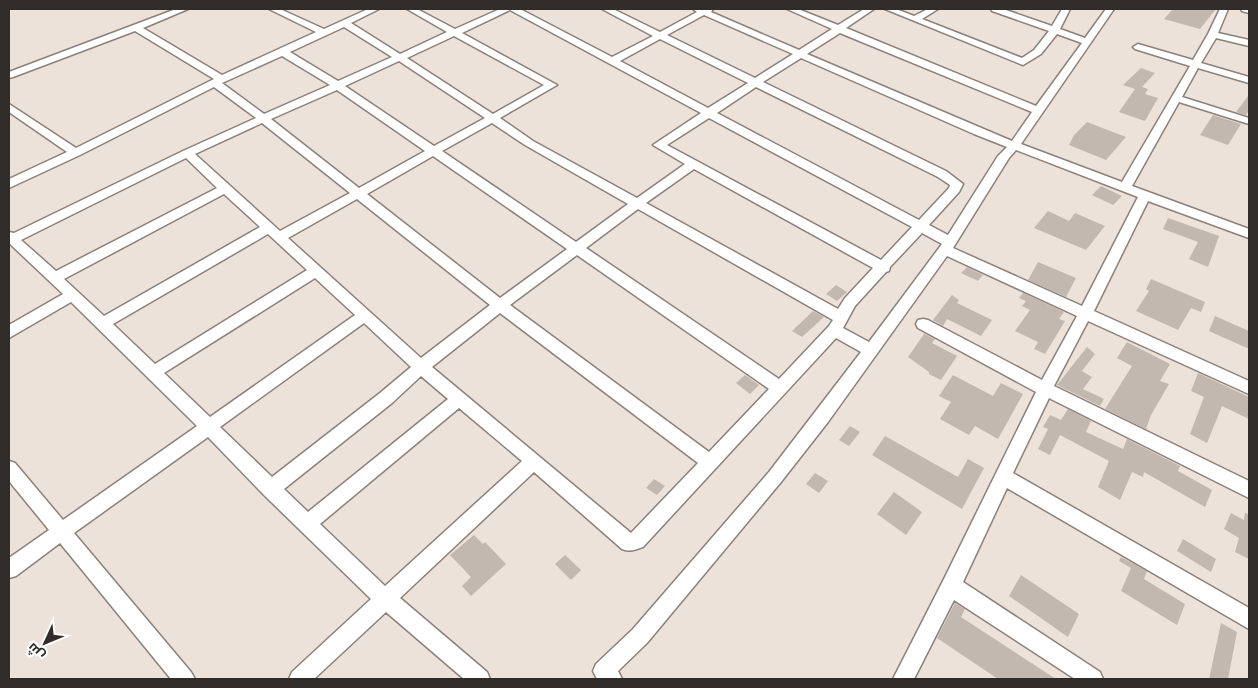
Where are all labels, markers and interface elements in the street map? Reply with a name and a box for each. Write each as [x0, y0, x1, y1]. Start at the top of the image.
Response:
north arrow [20, 618, 70, 668]
text: ش [23, 639, 48, 665]

